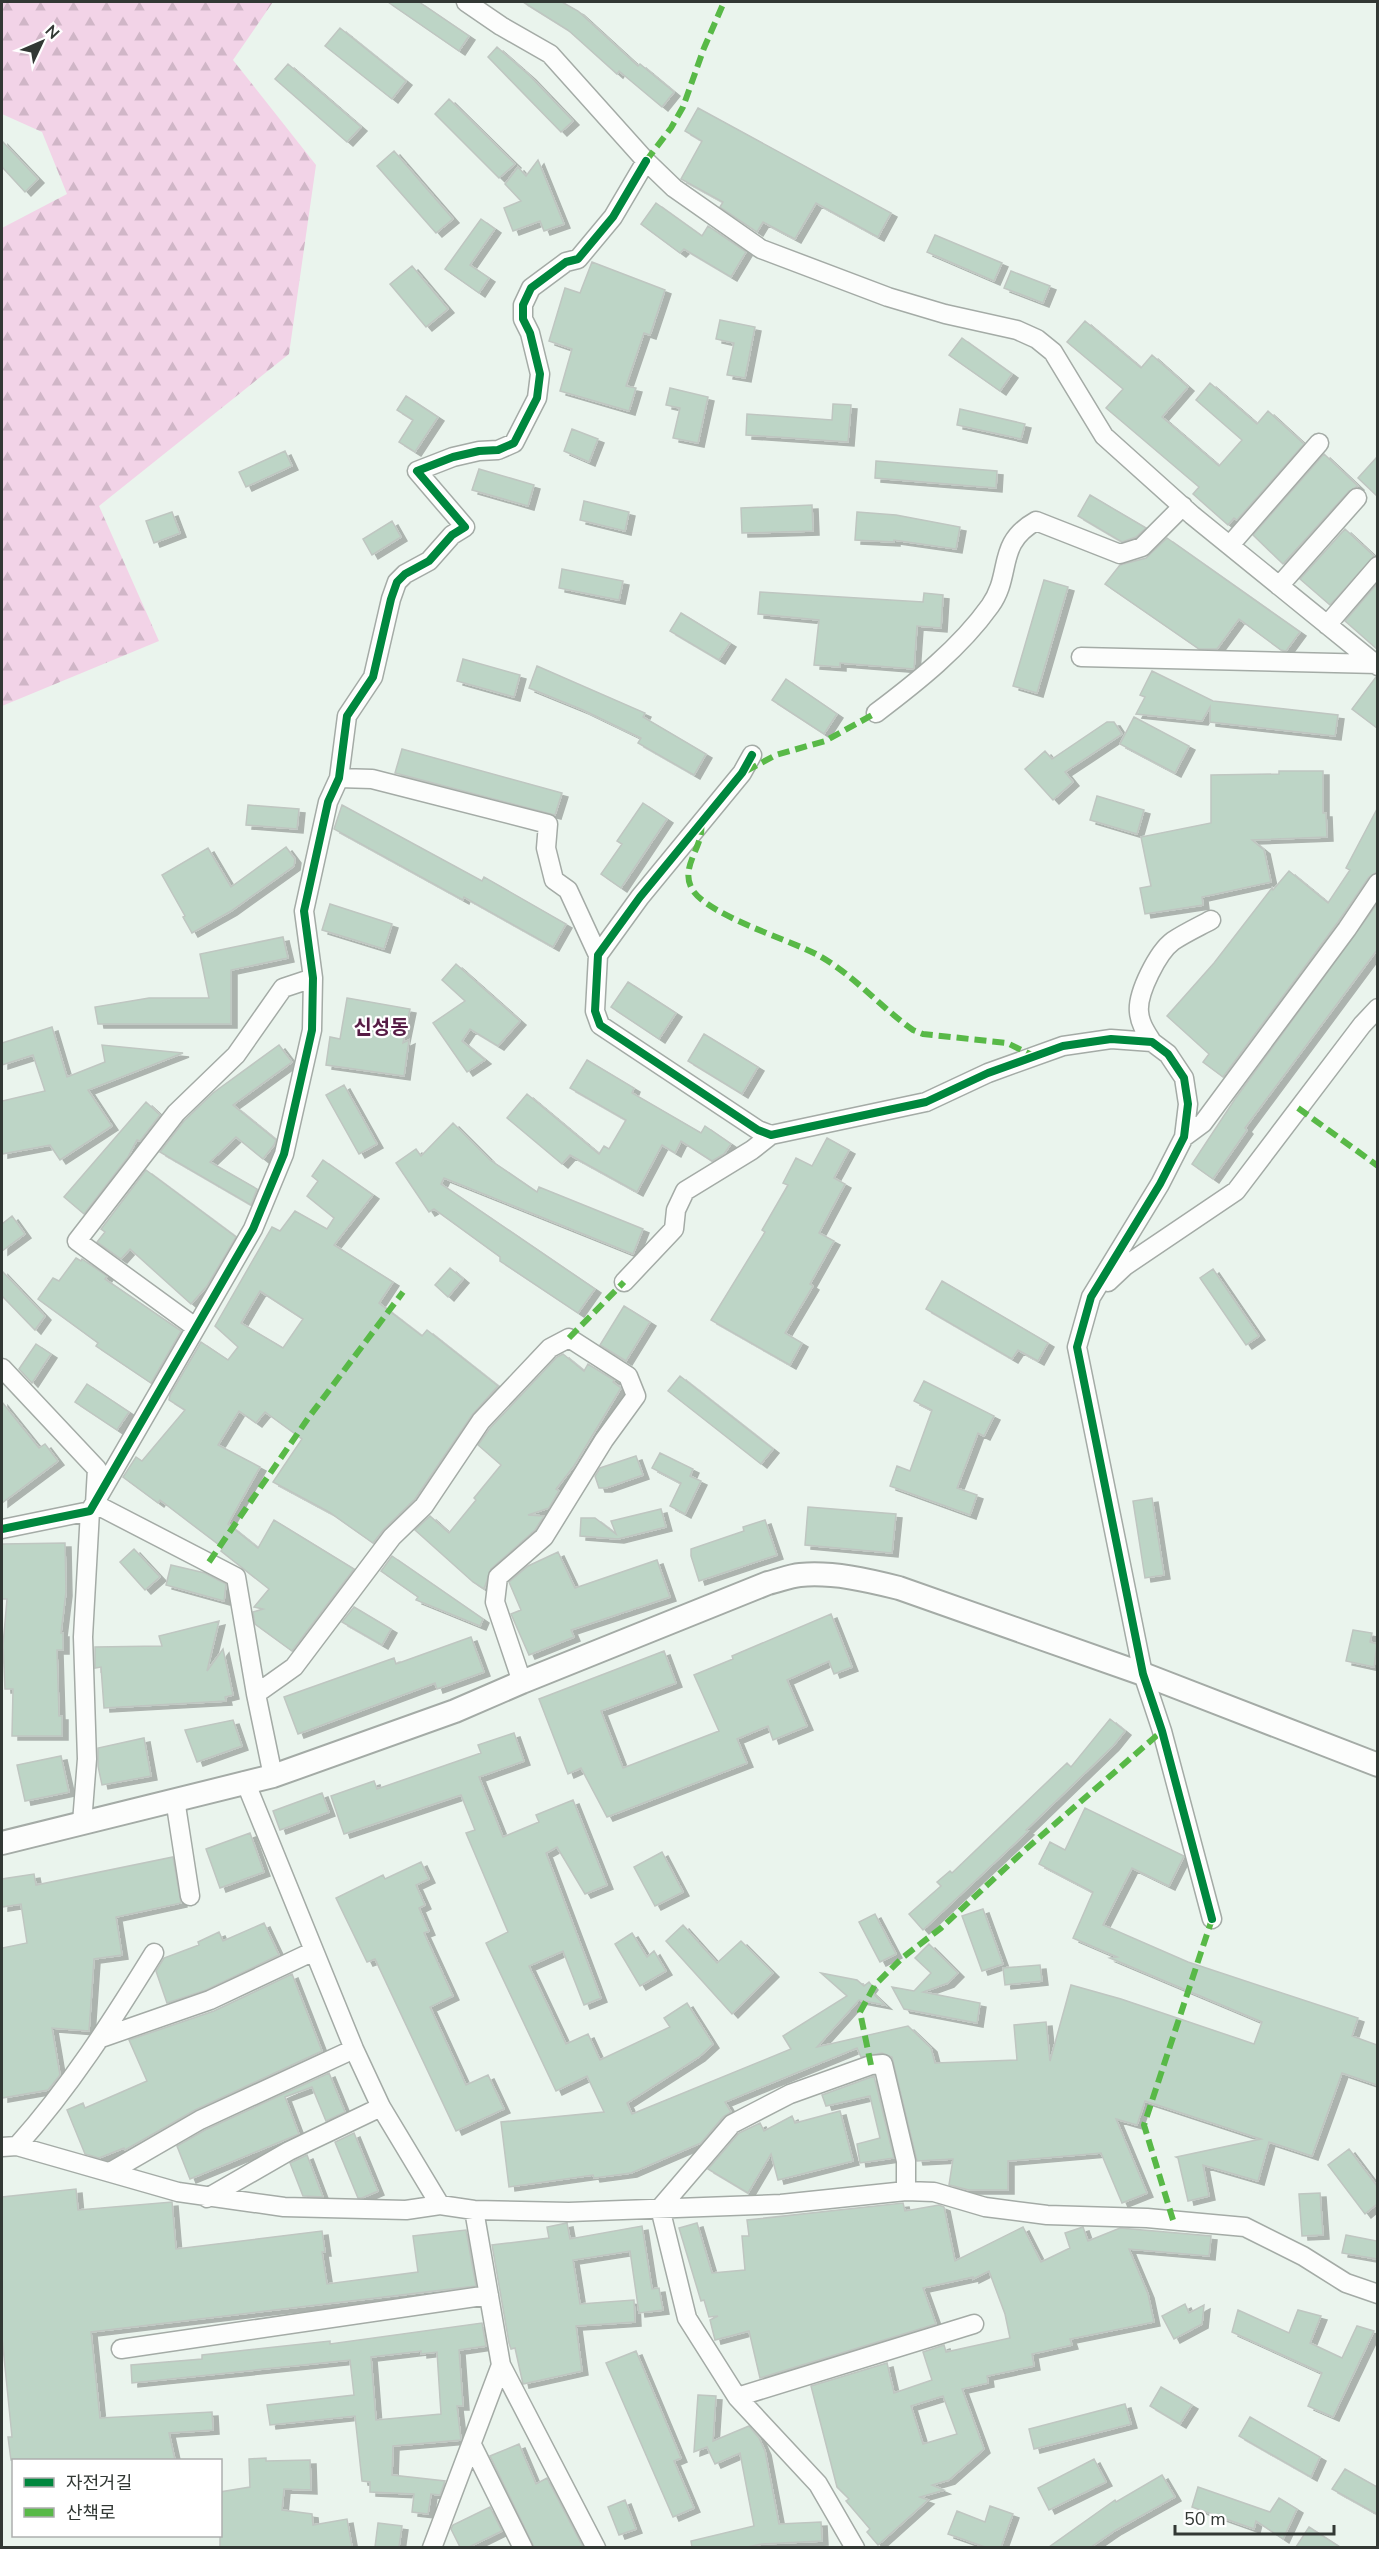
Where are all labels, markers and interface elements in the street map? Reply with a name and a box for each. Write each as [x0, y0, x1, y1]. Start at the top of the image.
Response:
north arrow [12, 12, 72, 72]
text: N [40, 20, 64, 44]
district label: 신성동 [353, 1014, 409, 1041]
legend [12, 2459, 222, 2537]
text: 자전거길 [66, 2471, 132, 2495]
scale bar [1175, 2498, 1334, 2536]
text: 산책로 [66, 2501, 116, 2525]
text: 50 m [1184, 2507, 1226, 2531]

